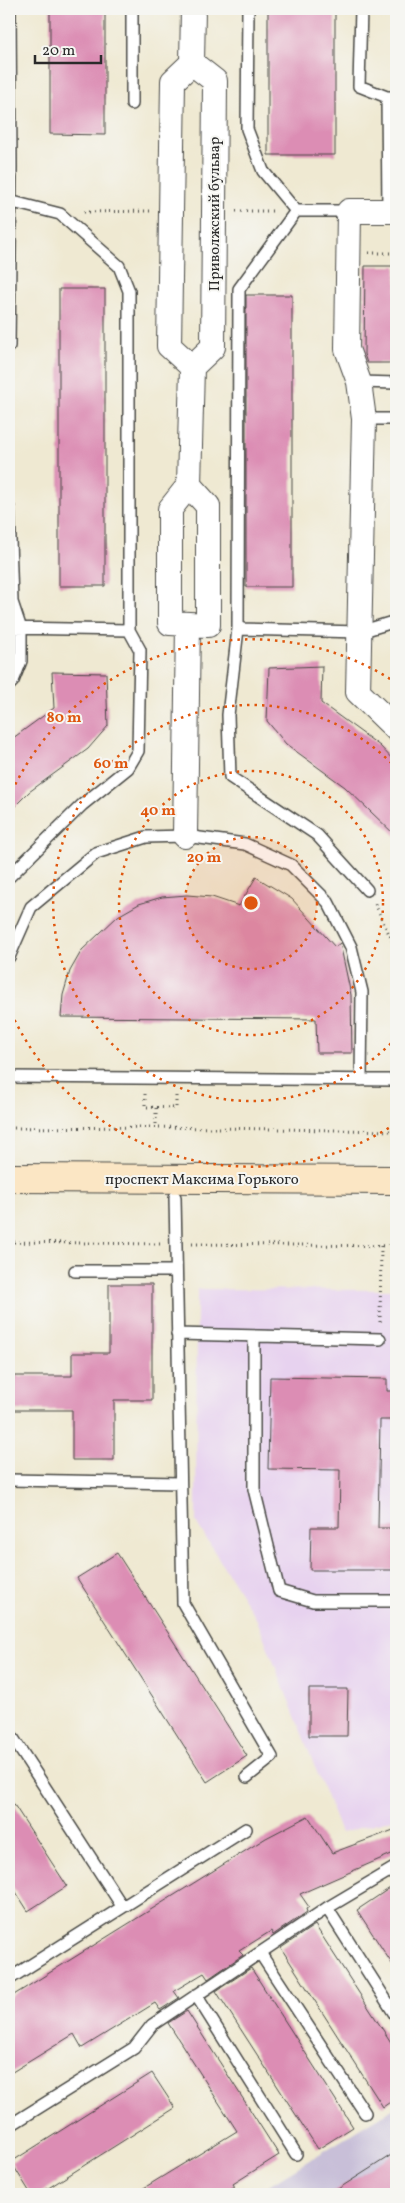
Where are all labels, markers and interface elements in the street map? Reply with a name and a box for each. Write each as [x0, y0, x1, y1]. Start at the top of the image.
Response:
scale bar [35, 32, 101, 64]
text: 20 m [42, 41, 75, 62]
street label: Приволжский бульвар [205, 137, 226, 291]
text: 80 m [47, 708, 82, 729]
text: 60 m [94, 754, 129, 775]
text: 40 m [140, 801, 176, 822]
text: 20 m [187, 848, 222, 869]
centre of rings [242, 894, 260, 912]
street label: проспект Максима Горького [105, 1170, 299, 1191]

